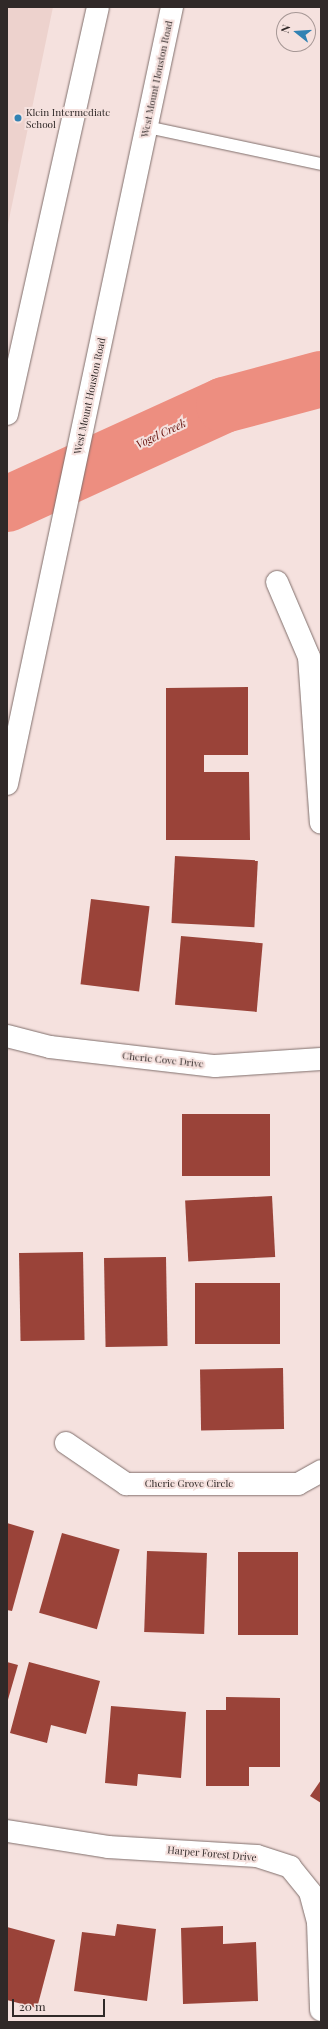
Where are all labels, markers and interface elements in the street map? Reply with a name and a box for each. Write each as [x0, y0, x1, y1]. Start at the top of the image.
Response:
north arrow [276, 12, 316, 52]
street label: West Mount Houston Road [139, 19, 175, 139]
text: N [277, 23, 293, 35]
place label: Klein Intermediate School [26, 106, 110, 130]
marker: Klein Intermediate School [13, 113, 23, 123]
street label: West Mount Houston Road [72, 336, 108, 456]
water label: Vogel Creek [134, 417, 188, 451]
street label: Cherie Cove Drive [122, 1050, 204, 1070]
street label: Cherie Grove Circle [145, 1478, 233, 1490]
street label: Harper Forest Drive [167, 1844, 257, 1864]
scale bar [14, 1991, 107, 2017]
text: 20 m [19, 1998, 46, 2014]

